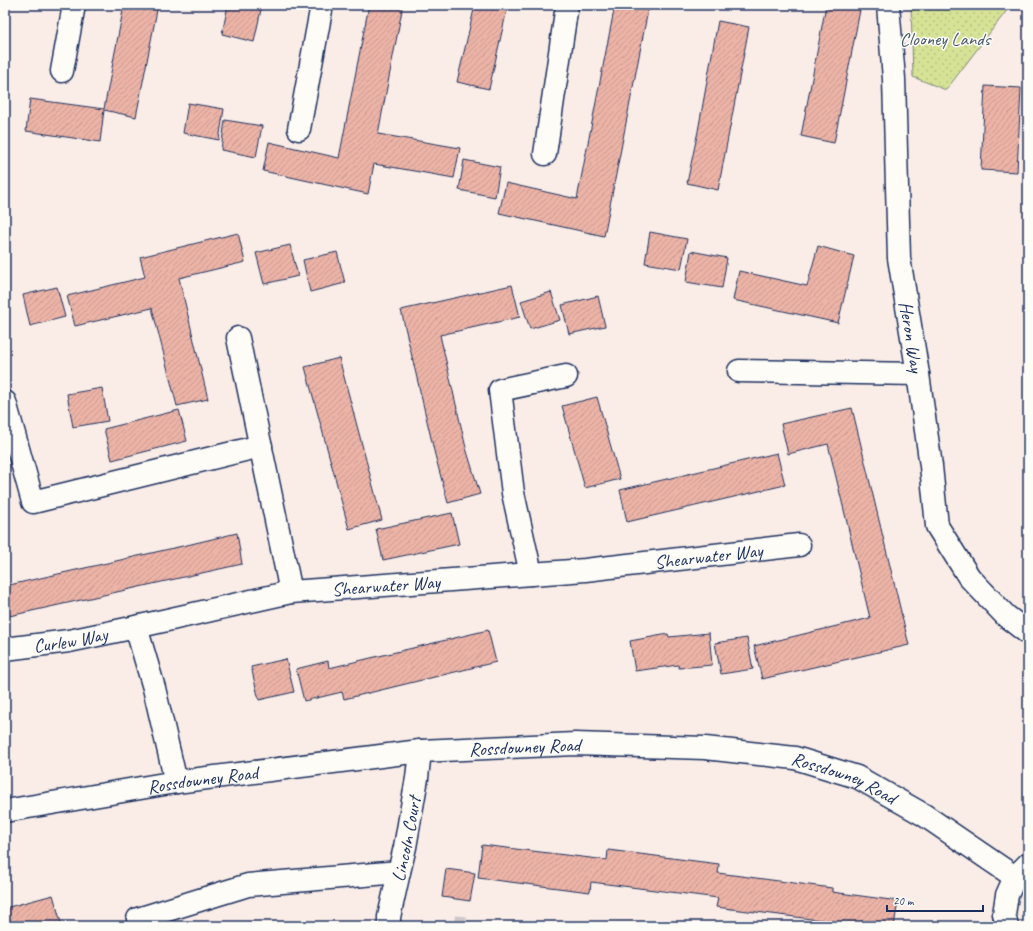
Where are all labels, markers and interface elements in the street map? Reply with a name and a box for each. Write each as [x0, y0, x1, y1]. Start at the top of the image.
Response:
park label: Clooney Lands [900, 27, 992, 51]
street label: Heron Way [893, 300, 929, 376]
street label: Shearwater Way [653, 538, 765, 575]
street label: Shearwater Way [331, 570, 442, 602]
street label: Curlew Way [32, 622, 111, 658]
street label: Rossdowney Road [468, 733, 584, 762]
street label: Rossdowney Road [788, 747, 903, 812]
street label: Rossdowney Road [145, 760, 263, 800]
street label: Lincoln Court [386, 792, 427, 884]
scale bar [887, 887, 983, 913]
text: 20 m [893, 893, 915, 909]

